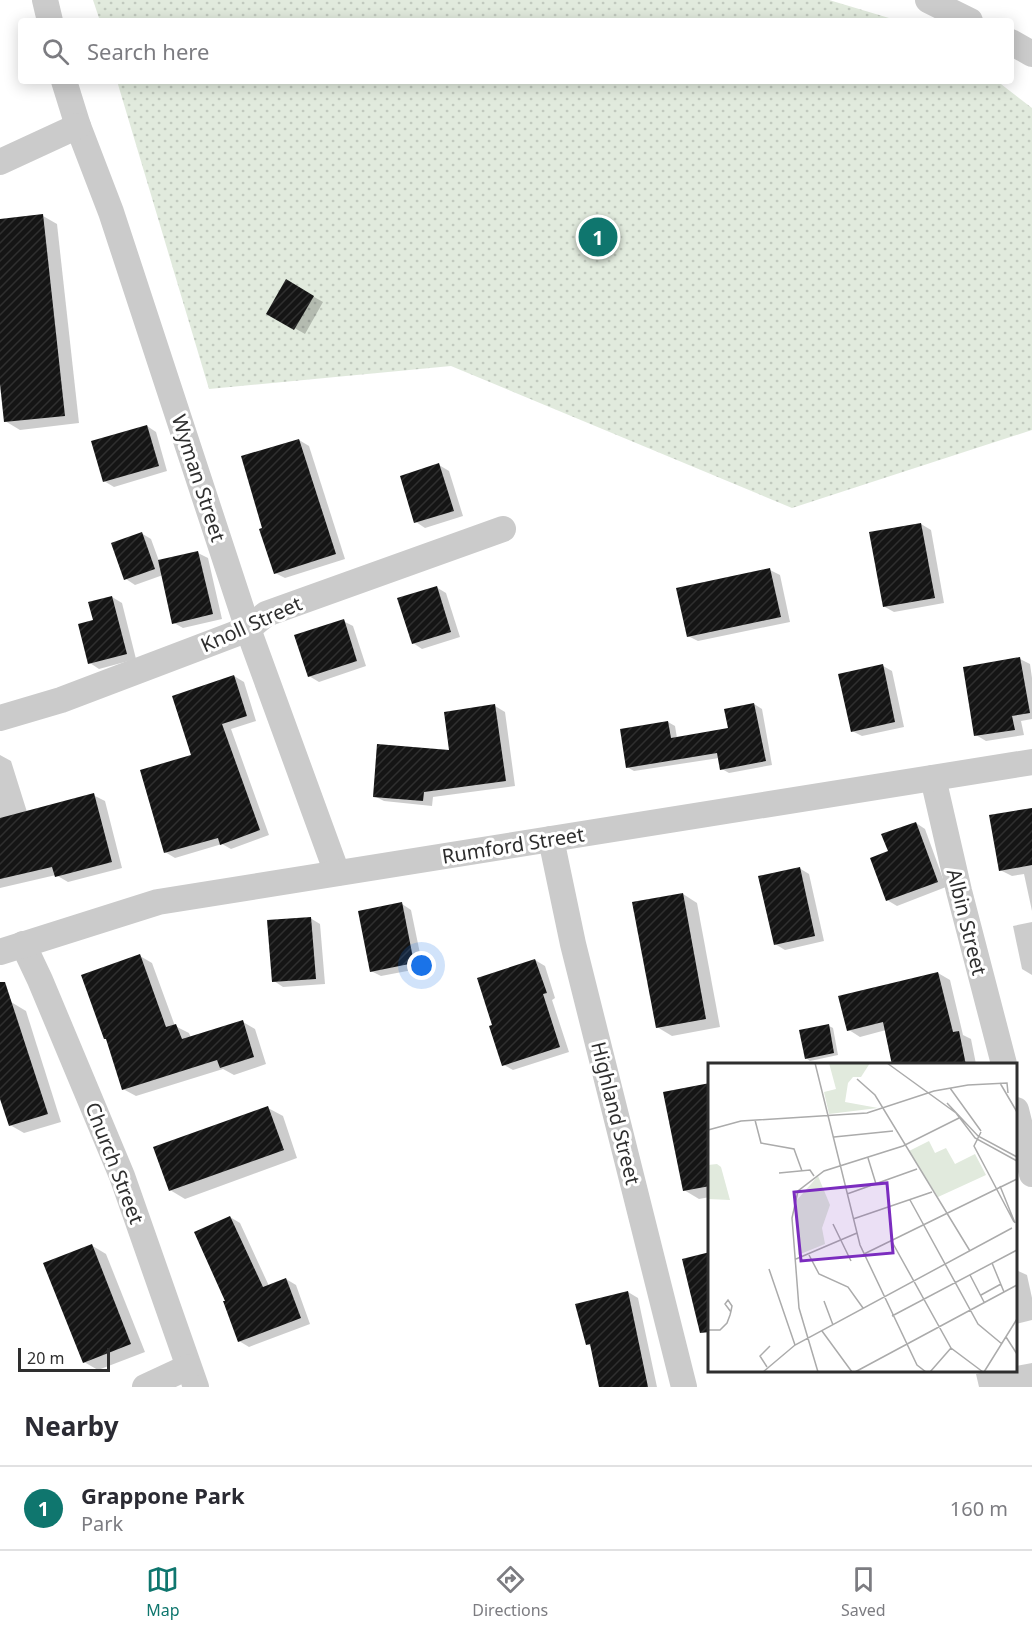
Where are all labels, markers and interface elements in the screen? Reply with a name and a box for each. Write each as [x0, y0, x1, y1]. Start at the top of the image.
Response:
search box [18, 18, 1014, 84]
icon: search [39, 35, 72, 68]
text: Search here [87, 36, 209, 66]
pin: 1 [578, 214, 618, 260]
street label: Wyman Street [166, 411, 232, 545]
street label: Knoll Street [196, 590, 306, 658]
street label: Rumford Street [440, 820, 586, 870]
street label: Albin Street [941, 866, 993, 978]
your location [407, 951, 436, 980]
street label: Highland Street [585, 1039, 647, 1187]
inset map [708, 1063, 1017, 1372]
street label: Church Street [79, 1098, 151, 1228]
scale bar [18, 1345, 110, 1372]
text: 20 m [27, 1347, 64, 1369]
text: Nearby [24, 1408, 119, 1444]
text: Grappone Park [81, 1480, 245, 1510]
text: 1 [38, 1495, 49, 1522]
text: 160 m [950, 1495, 1008, 1522]
text: Park [81, 1510, 123, 1537]
tab: Map [146, 1563, 180, 1621]
tab: Directions [472, 1563, 548, 1621]
tab: Saved [841, 1563, 886, 1621]

